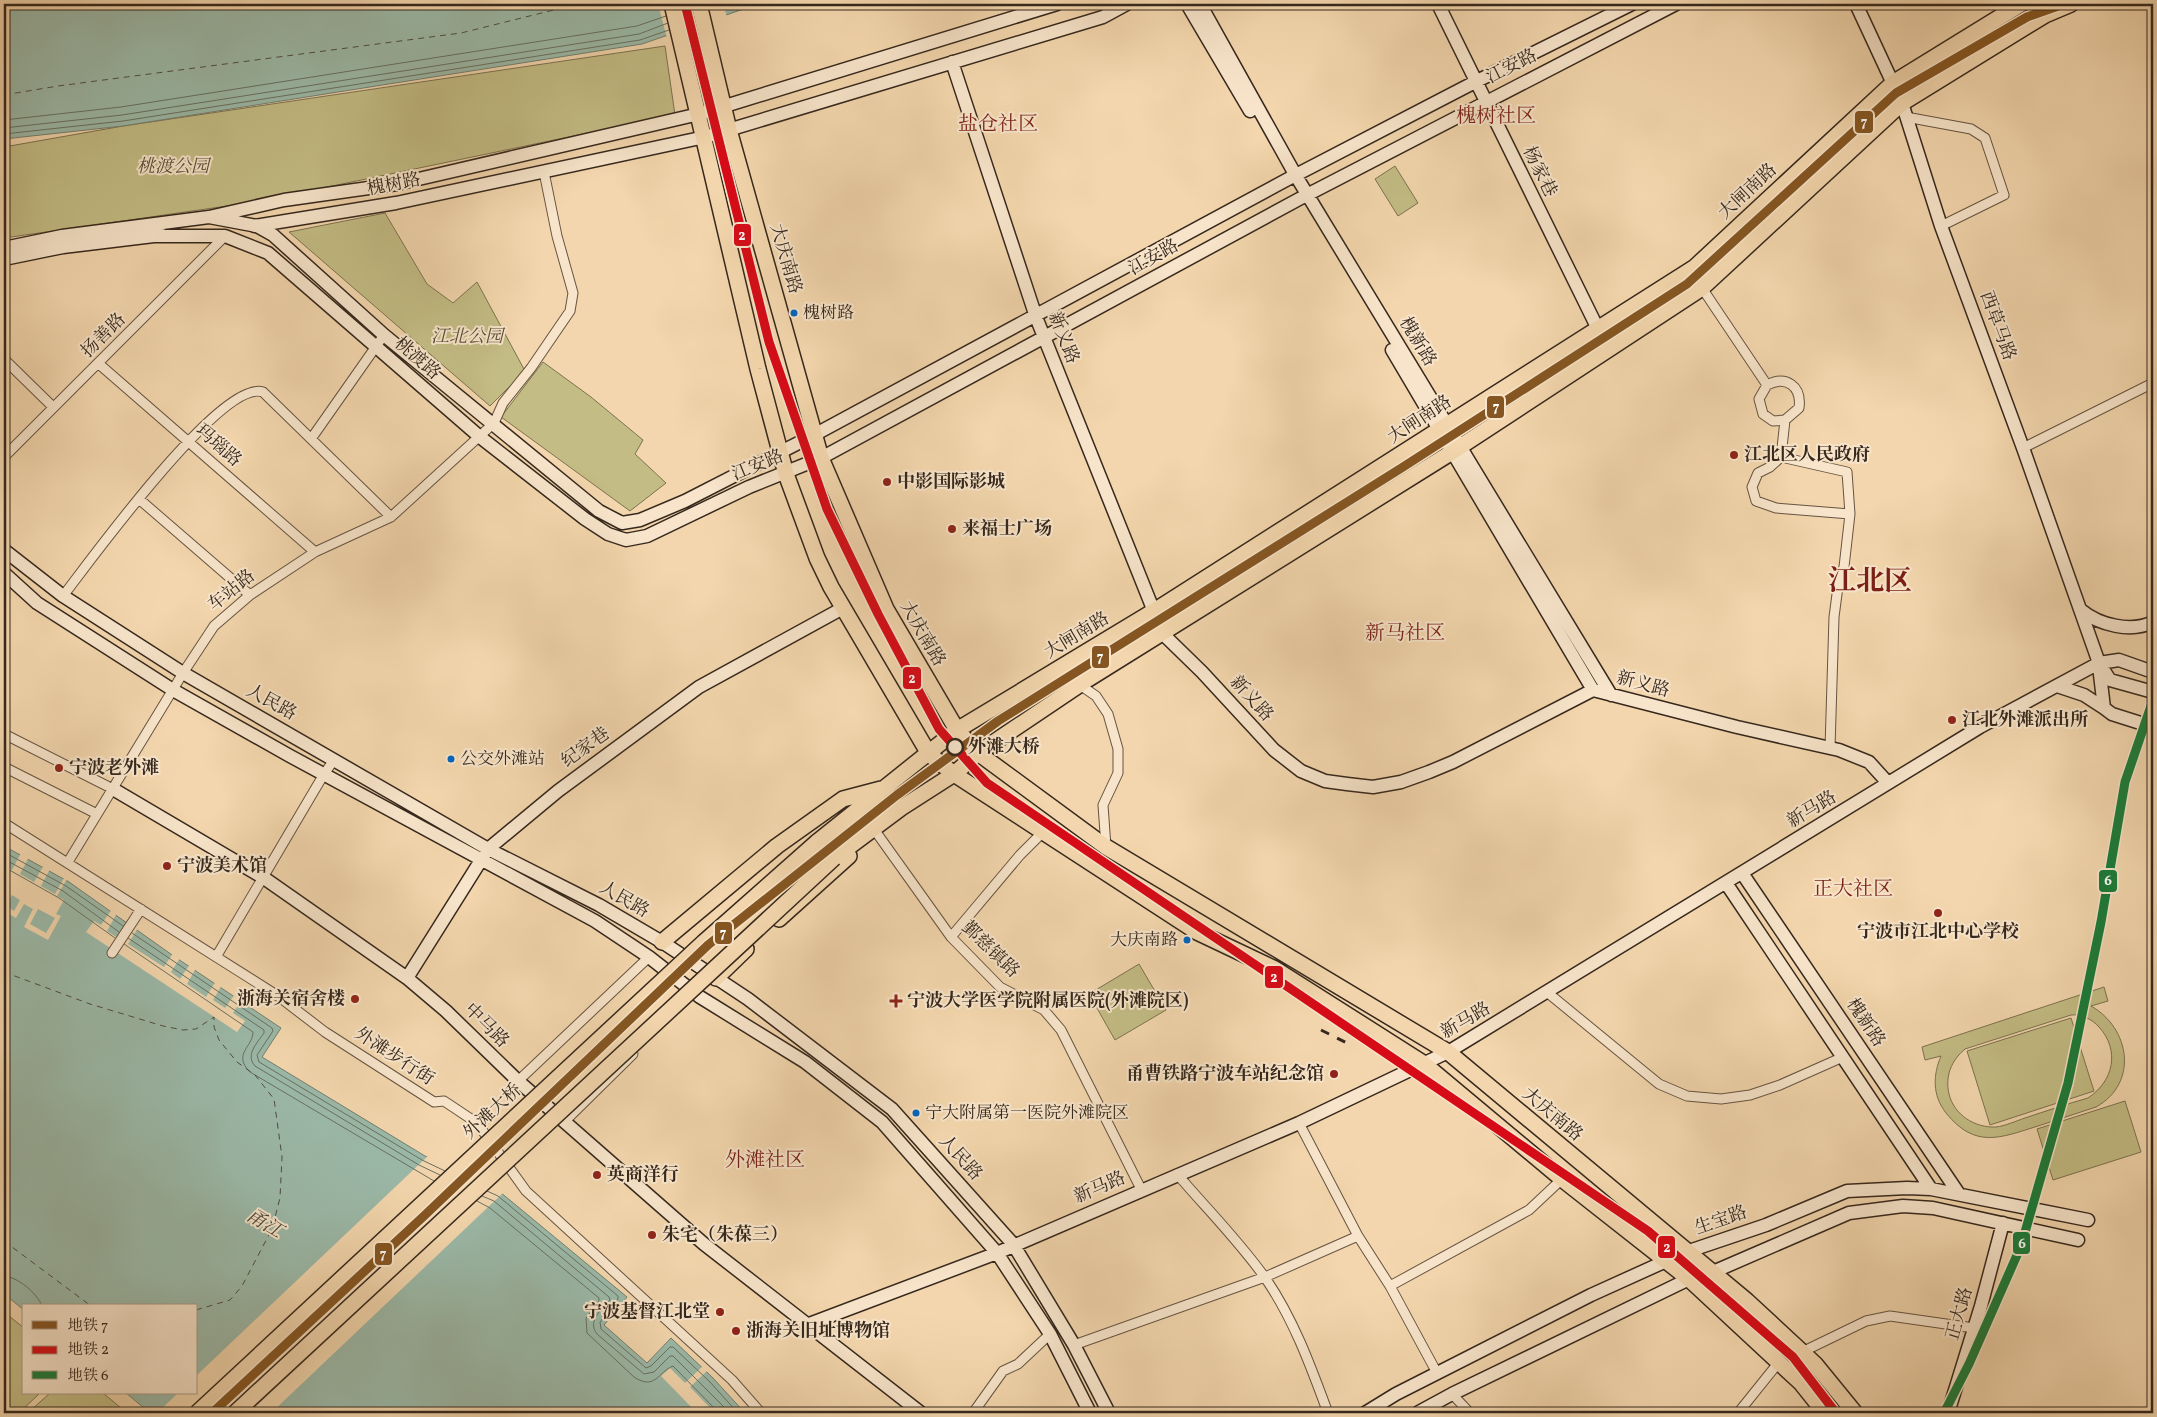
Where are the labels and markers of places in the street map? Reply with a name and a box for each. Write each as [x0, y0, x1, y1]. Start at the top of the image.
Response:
place label: 槐树路 [803, 302, 854, 325]
marker: 槐树路 [789, 308, 799, 318]
place label: 江北区人民政府 [1744, 443, 1870, 468]
marker: 江北区人民政府 [1728, 449, 1740, 461]
place label: 中影国际影城 [897, 470, 1005, 495]
marker: 中影国际影城 [881, 476, 893, 488]
place label: 来福士广场 [962, 517, 1052, 542]
marker: 来福士广场 [946, 523, 958, 535]
place label: 江北外滩派出所 [1962, 708, 2089, 733]
marker: 江北外滩派出所 [1946, 714, 1958, 726]
place label: 外滩大桥 [968, 735, 1040, 760]
marker: 外滩大桥 [946, 738, 964, 756]
place label: 公交外滩站 [460, 748, 545, 771]
marker: 公交外滩站 [446, 754, 456, 764]
place label: 宁波老外滩 [69, 756, 159, 781]
marker: 宁波老外滩 [53, 762, 65, 774]
place label: 宁波美术馆 [177, 854, 267, 879]
marker: 宁波美术馆 [161, 860, 173, 872]
marker: 宁波市江北中心学校 [1932, 907, 1944, 919]
place label: 宁波市江北中心学校 [1857, 920, 2019, 945]
place label: 大庆南路 [1110, 929, 1178, 952]
marker: 大庆南路 [1182, 935, 1192, 945]
place label: 浙海关宿舍楼 [237, 987, 345, 1012]
place label: 宁波大学医学院附属医院(外滩院区) [907, 989, 1189, 1014]
marker: 浙海关宿舍楼 [349, 993, 361, 1005]
marker: 宁波大学医学院附属医院(外滩院区) [889, 994, 903, 1008]
place label: 甬曹铁路宁波车站纪念馆 [1126, 1062, 1324, 1087]
marker: 甬曹铁路宁波车站纪念馆 [1328, 1068, 1340, 1080]
place label: 宁大附属第一医院外滩院区 [925, 1102, 1129, 1125]
marker: 宁大附属第一医院外滩院区 [911, 1108, 921, 1118]
place label: 英商洋行 [607, 1163, 679, 1188]
marker: 英商洋行 [591, 1169, 603, 1181]
place label: 朱宅（朱葆三） [662, 1223, 788, 1248]
marker: 朱宅（朱葆三） [646, 1229, 658, 1241]
place label: 宁波基督江北堂 [584, 1300, 710, 1325]
marker: 宁波基督江北堂 [714, 1306, 726, 1318]
place label: 浙海关旧址博物馆 [746, 1319, 890, 1344]
marker: 浙海关旧址博物馆 [730, 1325, 742, 1337]

